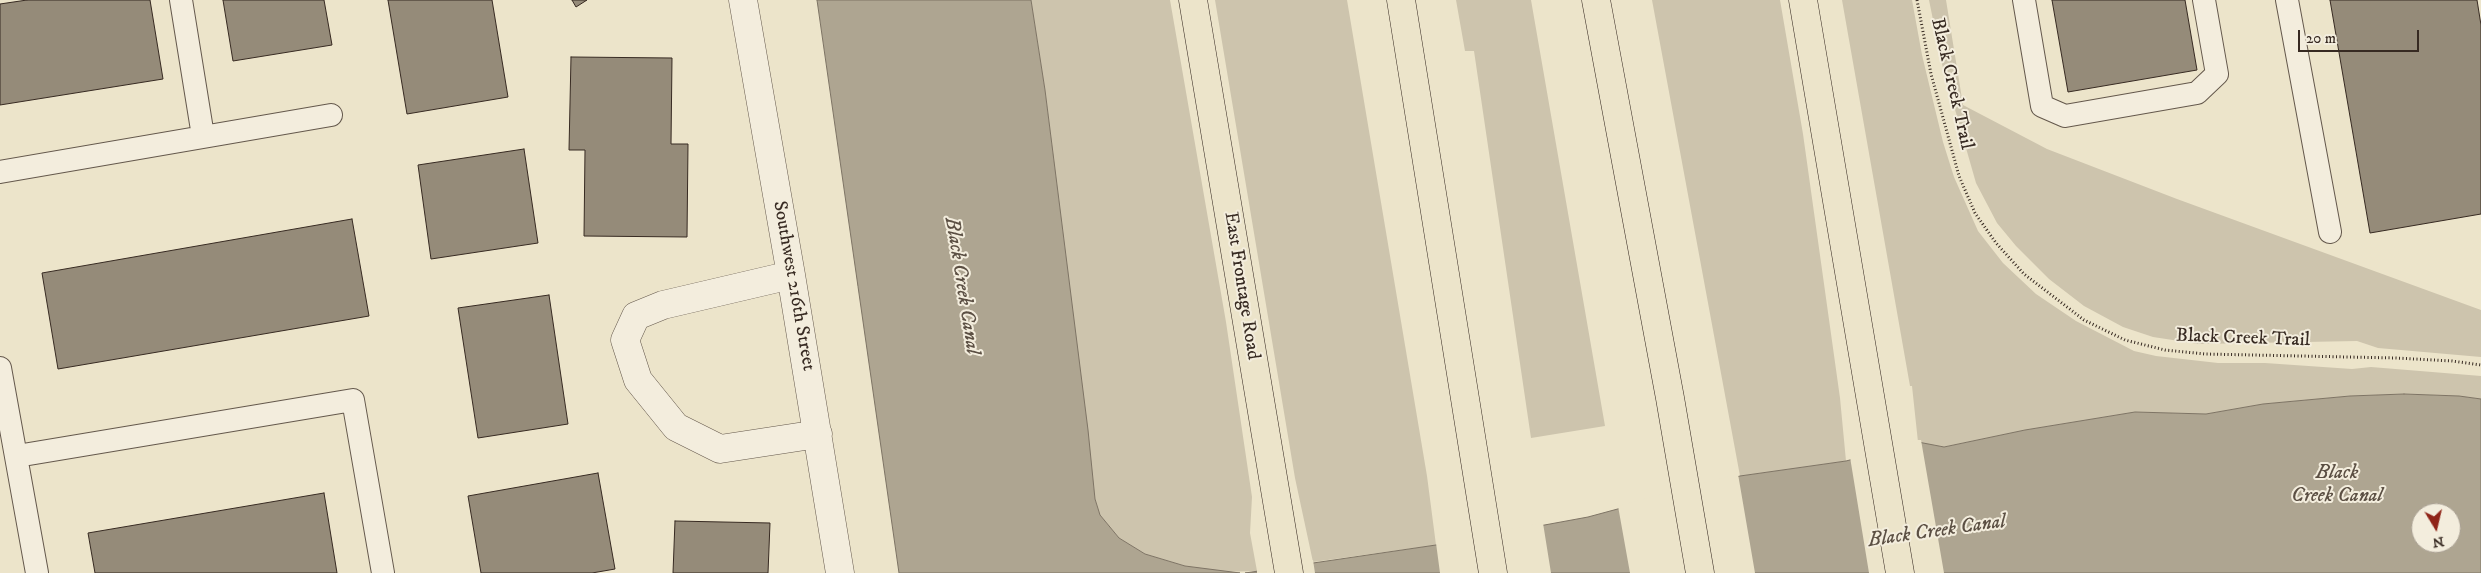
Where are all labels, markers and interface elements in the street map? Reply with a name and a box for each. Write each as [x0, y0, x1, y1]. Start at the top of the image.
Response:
street label: Black Creek Trail [1925, 16, 1977, 152]
scale bar [2301, 20, 2422, 52]
text: 20 m [2306, 29, 2336, 48]
street label: Southwest 216th Street [767, 199, 819, 373]
street label: East Frontage Road [1218, 210, 1264, 362]
water label: Black Creek Canal [938, 216, 984, 356]
street label: Black Creek Trail [2175, 325, 2311, 353]
water label: Black Creek Canal [2291, 462, 2383, 509]
north arrow [2411, 503, 2461, 553]
water label: Black Creek Canal [1867, 510, 2007, 554]
text: N [2431, 532, 2445, 552]

